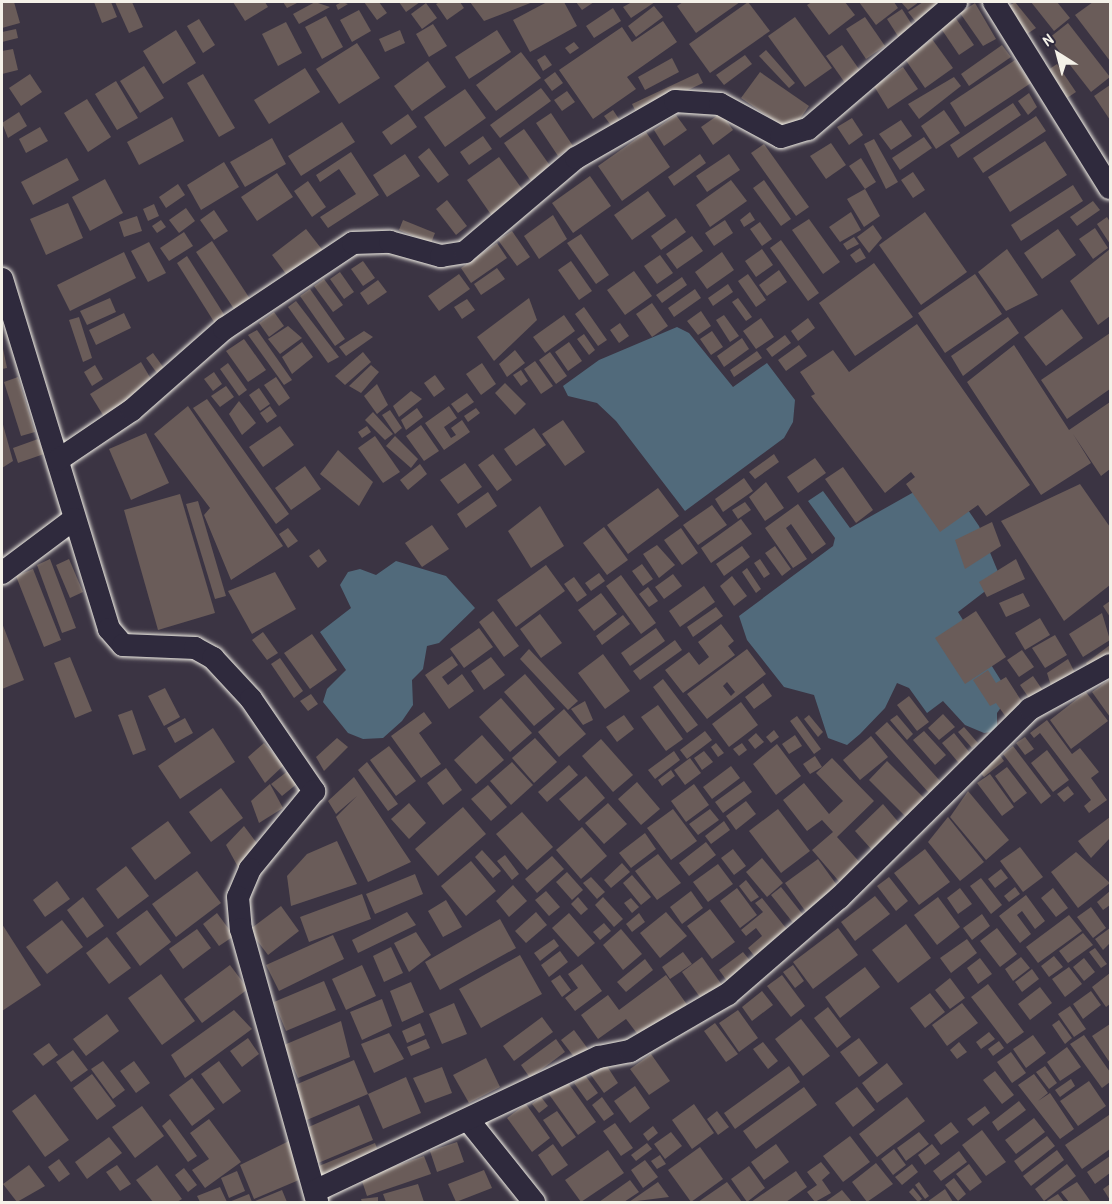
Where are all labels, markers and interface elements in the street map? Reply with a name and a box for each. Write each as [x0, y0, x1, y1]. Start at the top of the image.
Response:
north arrow [1028, 24, 1088, 84]
text: N [1038, 28, 1057, 51]

